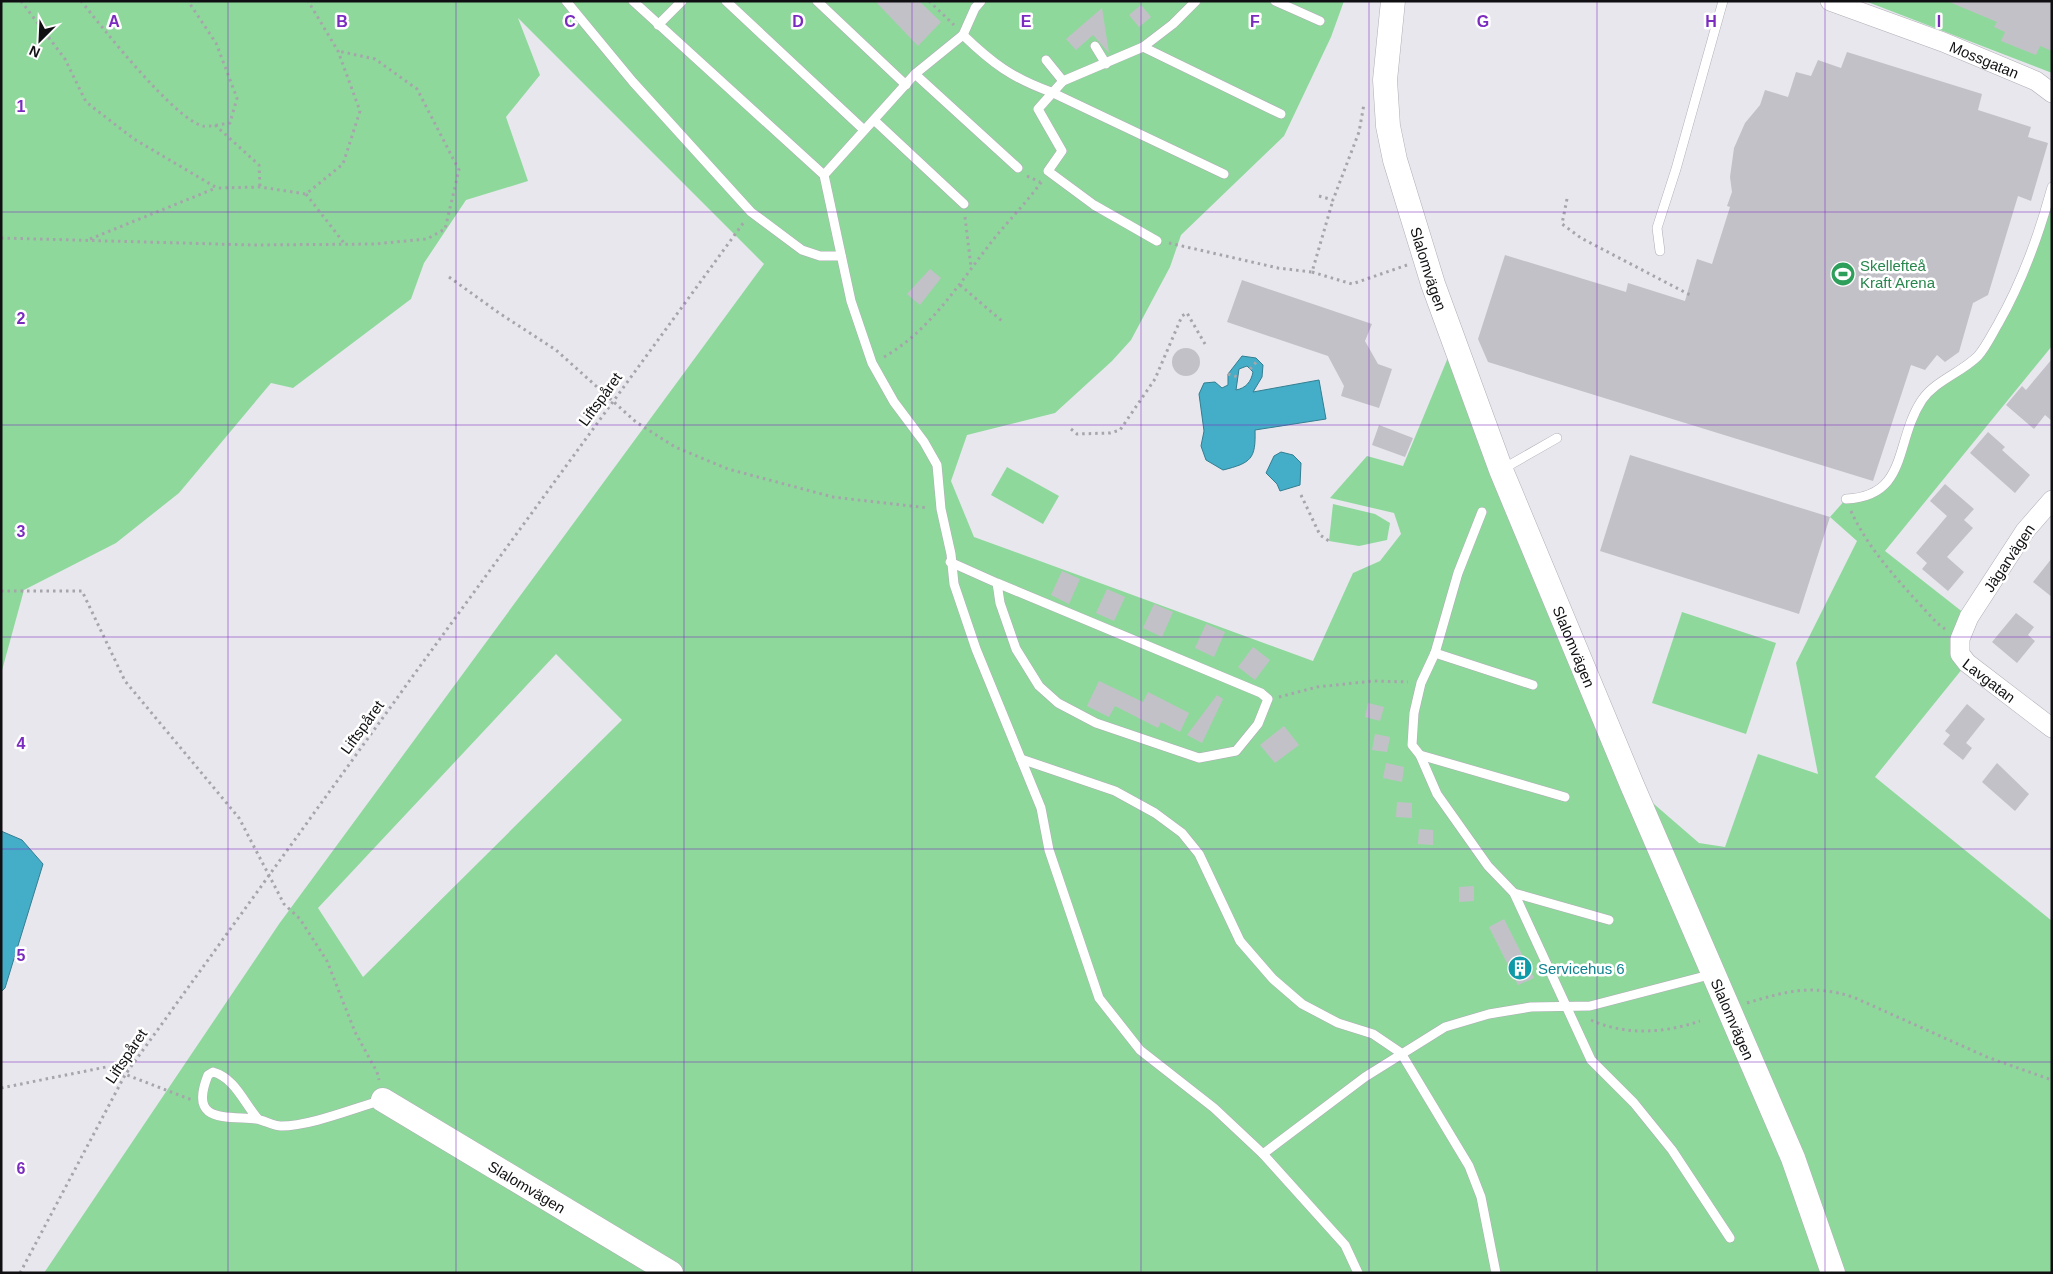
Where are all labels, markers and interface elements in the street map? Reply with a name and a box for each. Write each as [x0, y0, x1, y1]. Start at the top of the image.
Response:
text: A [108, 13, 120, 30]
text: B [336, 13, 348, 30]
text: C [564, 13, 576, 30]
text: D [792, 13, 804, 30]
text: E [1021, 13, 1032, 30]
text: F [1250, 13, 1260, 30]
text: G [1477, 13, 1489, 30]
text: H [1705, 13, 1717, 30]
text: I [1937, 13, 1941, 30]
north arrow [15, 15, 65, 65]
street label: Mossgatan [1947, 37, 2021, 81]
text: N [27, 43, 43, 61]
text: 1 [17, 98, 26, 115]
street label: Slalomvägen [1408, 225, 1450, 313]
place label: Skellefteå Kraft Arena [1860, 257, 1936, 291]
sports icon: Skellefteå Kraft Arena [1830, 261, 1856, 287]
text: 2 [17, 310, 26, 327]
street label: Liftspåret [575, 368, 625, 429]
street label: Jägarvägen [1980, 521, 2038, 595]
text: 3 [17, 523, 26, 540]
street label: Slalomvägen [1550, 603, 1599, 690]
street label: Lavgatan [1960, 655, 2019, 706]
street label: Liftspåret [337, 696, 387, 757]
text: 4 [17, 735, 26, 752]
text: 5 [17, 947, 26, 964]
building icon: Servicehus 6 [1507, 955, 1533, 981]
place label: Servicehus 6 [1538, 960, 1625, 977]
street label: Slalomvägen [1708, 976, 1758, 1062]
street label: Liftspåret [102, 1025, 151, 1086]
street label: Slalomvägen [485, 1157, 569, 1216]
text: 6 [17, 1160, 26, 1177]

